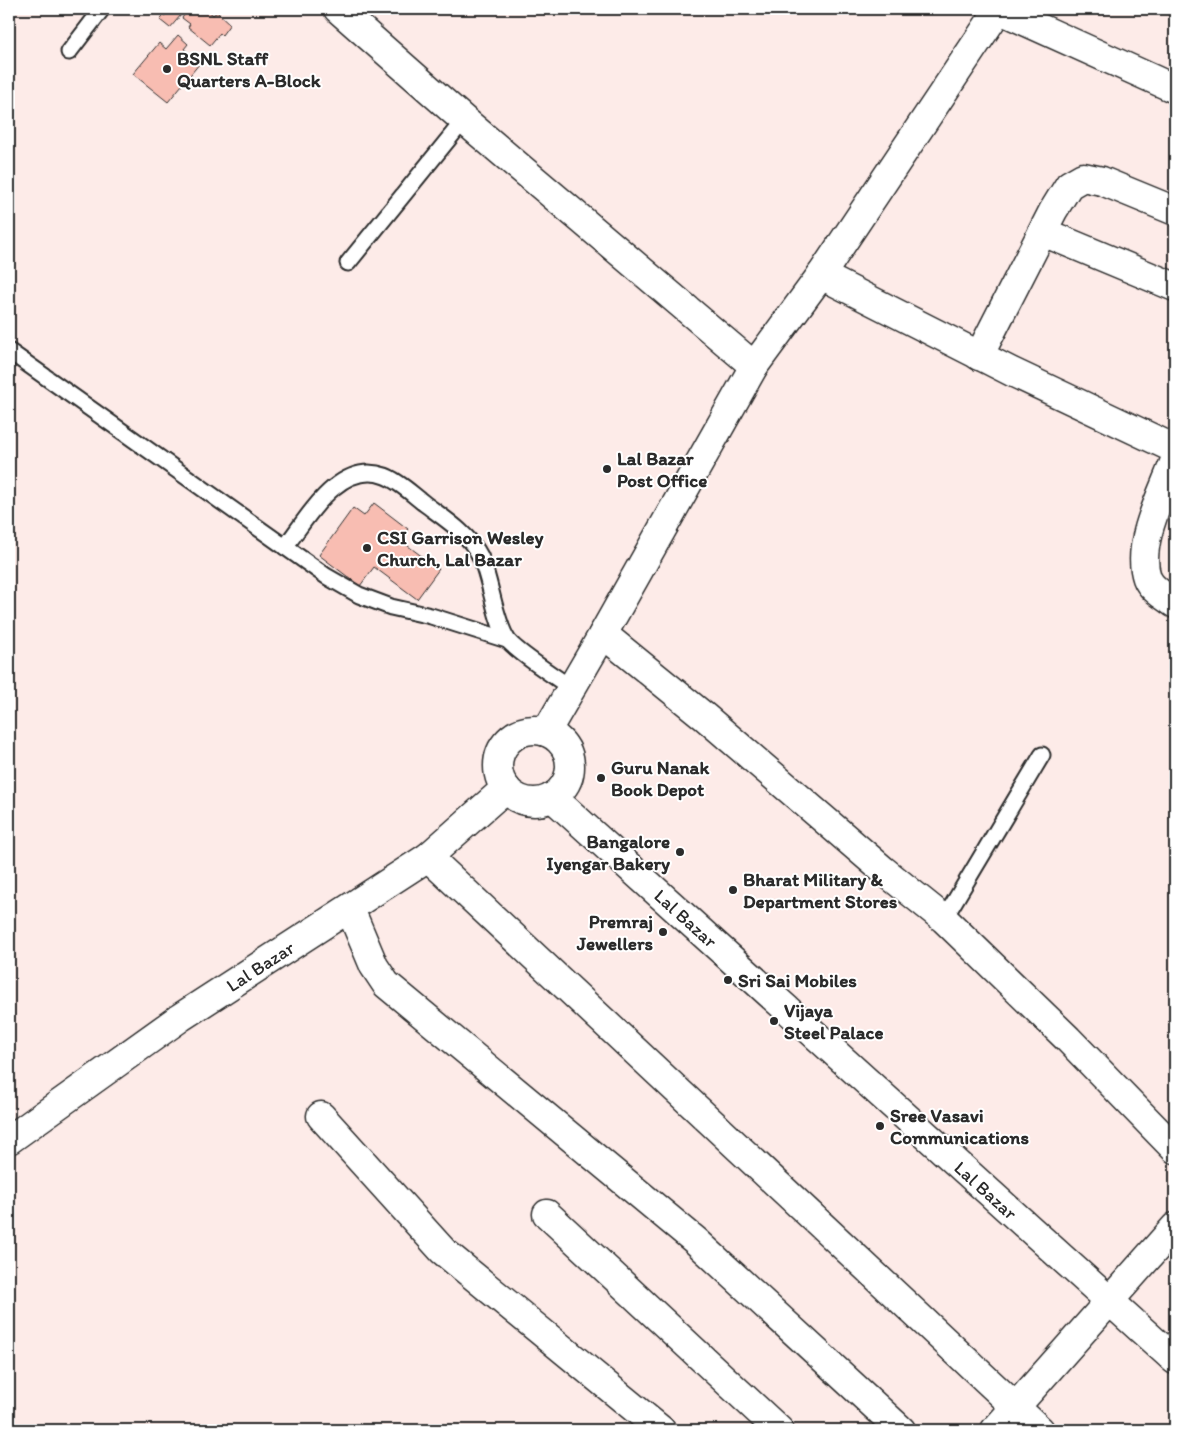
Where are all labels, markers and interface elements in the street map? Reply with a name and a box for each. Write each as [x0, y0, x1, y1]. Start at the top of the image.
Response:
place label: BSNL Staff Quarters A-Block [177, 47, 321, 92]
marker: BSNL Staff Quarters A-Block [161, 63, 173, 75]
place label: Lal Bazar Post Office [617, 447, 707, 492]
marker: Lal Bazar Post Office [601, 463, 613, 475]
place label: CSI Garrison Wesley Church, Lal Bazar [377, 526, 544, 571]
marker: CSI Garrison Wesley Church, Lal Bazar [361, 542, 373, 554]
place label: Guru Nanak Book Depot [611, 756, 710, 801]
marker: Guru Nanak Book Depot [595, 772, 607, 784]
place label: Bangalore Iyengar Bakery [547, 830, 670, 875]
marker: Bangalore Iyengar Bakery [674, 846, 686, 858]
place label: Bharat Military & Department Stores [743, 868, 898, 913]
street label: Lal Bazar [650, 884, 722, 953]
marker: Bharat Military & Department Stores [727, 884, 739, 896]
place label: Premraj Jewellers [576, 910, 654, 955]
marker: Premraj Jewellers [657, 926, 669, 938]
street label: Lal Bazar [222, 936, 299, 997]
place label: Sri Sai Mobiles [738, 969, 857, 992]
marker: Sri Sai Mobiles [722, 974, 734, 986]
place label: Vijaya Steel Palace [784, 999, 883, 1044]
marker: Vijaya Steel Palace [768, 1015, 780, 1027]
place label: Sree Vasavi Communications [890, 1104, 1029, 1149]
marker: Sree Vasavi Communications [874, 1120, 886, 1132]
street label: Lal Bazar [950, 1156, 1022, 1225]

